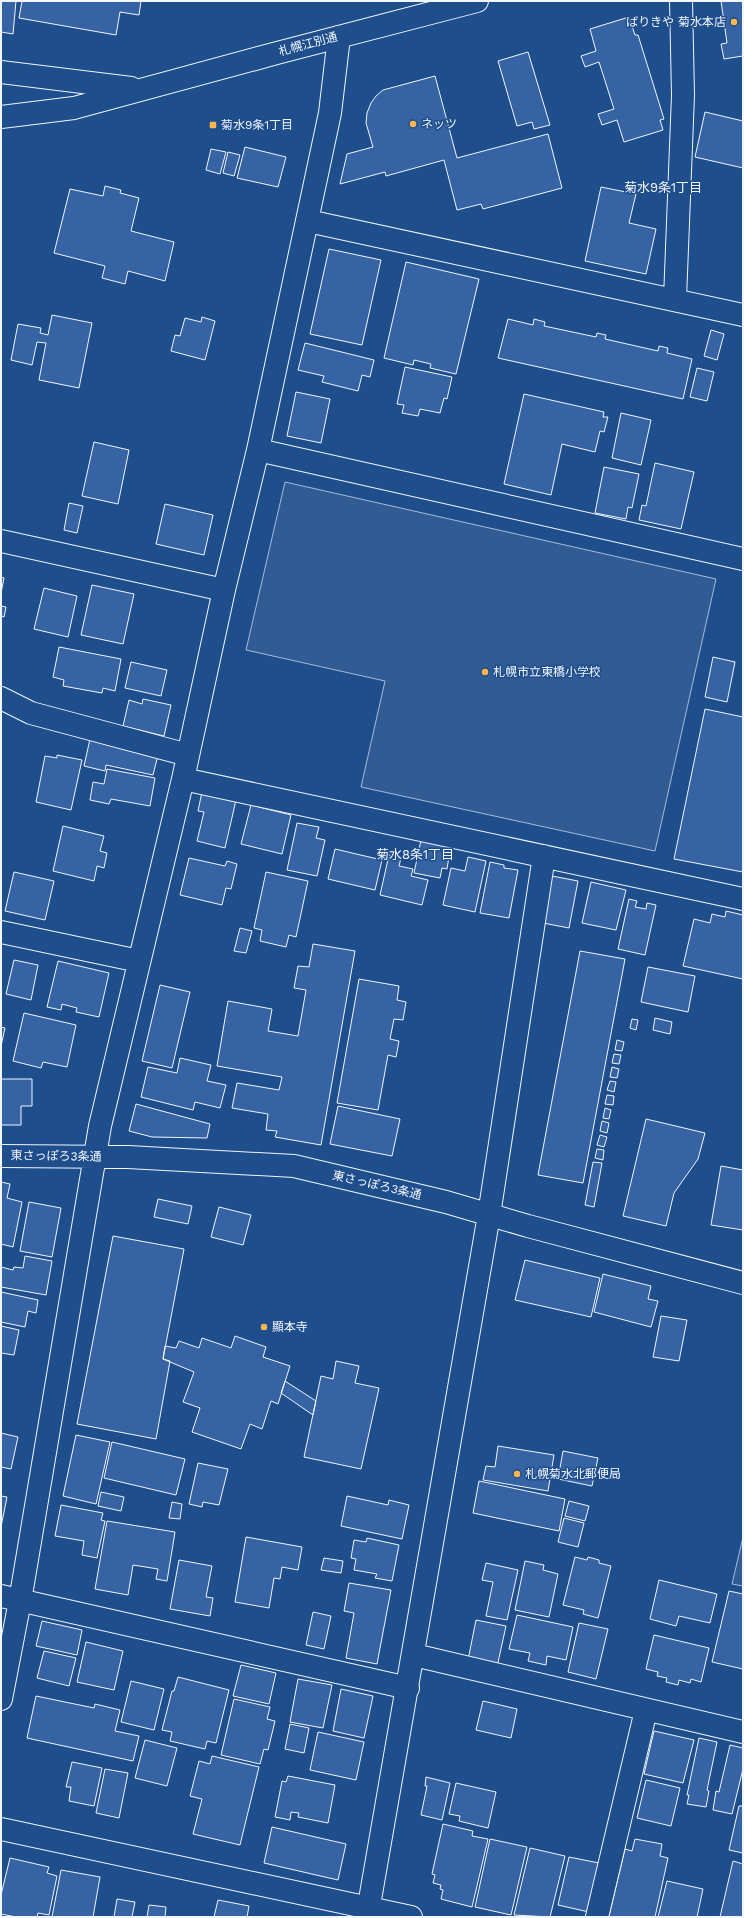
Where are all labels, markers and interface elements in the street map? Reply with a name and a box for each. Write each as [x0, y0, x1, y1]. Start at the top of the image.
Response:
place label: ばりきや 菊水本店 [626, 15, 726, 29]
marker: ばりきや 菊水本店 [729, 17, 739, 27]
street label: 札幌江別通 [277, 29, 339, 59]
place label: ネッツ [421, 117, 457, 131]
place label: 菊水9条1丁目 [221, 118, 293, 132]
marker: ネッツ [408, 119, 418, 129]
marker: 菊水9条1丁目 [208, 120, 218, 130]
district label: 菊水9条1丁目 [624, 180, 702, 195]
place label: 札幌市立東橋小学校 [493, 665, 601, 679]
marker: 札幌市立東橋小学校 [480, 667, 490, 677]
district label: 菊水8条1丁目 [376, 847, 454, 862]
street label: 東さっぽろ3条通 [10, 1148, 102, 1164]
street label: 東さっぽろ3条通 [331, 1168, 423, 1202]
place label: 顯本寺 [272, 1320, 308, 1334]
marker: 顯本寺 [259, 1322, 269, 1332]
place label: 札幌菊水北郵便局 [525, 1467, 621, 1481]
marker: 札幌菊水北郵便局 [512, 1469, 522, 1479]

